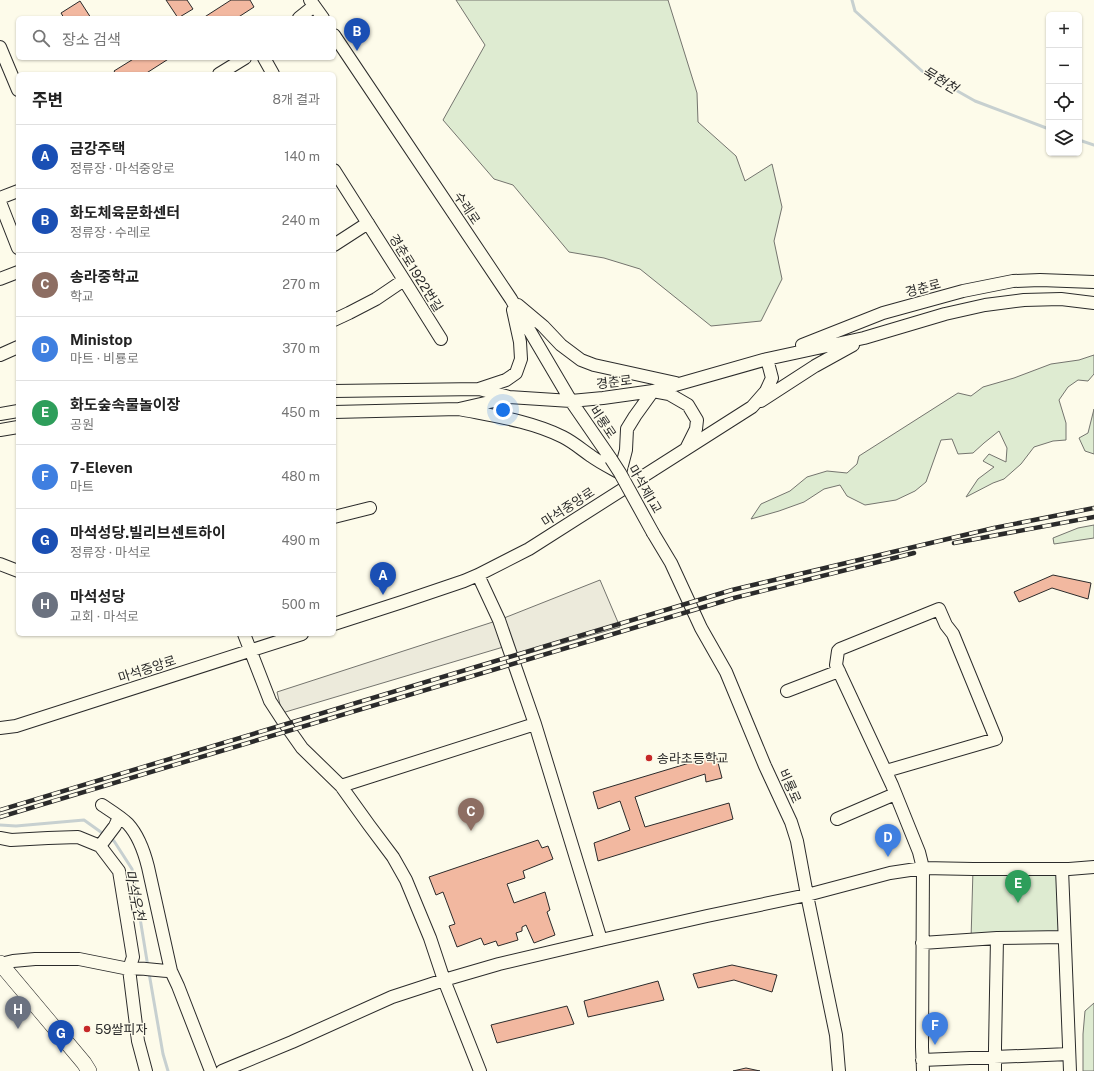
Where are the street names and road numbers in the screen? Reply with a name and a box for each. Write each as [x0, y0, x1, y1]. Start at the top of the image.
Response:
street label: 수레로 [451, 189, 483, 227]
street label: 경춘로1922번길 [386, 231, 446, 315]
street label: 경춘로 [904, 276, 942, 300]
street label: 경춘로 [595, 372, 633, 392]
street label: 비룡로 [587, 403, 619, 441]
street label: 마석제1교 [625, 462, 665, 516]
street label: 마석중앙로 [539, 484, 597, 530]
street label: 마석중앙로 [116, 653, 178, 685]
street label: 비룡로 [776, 767, 804, 805]

